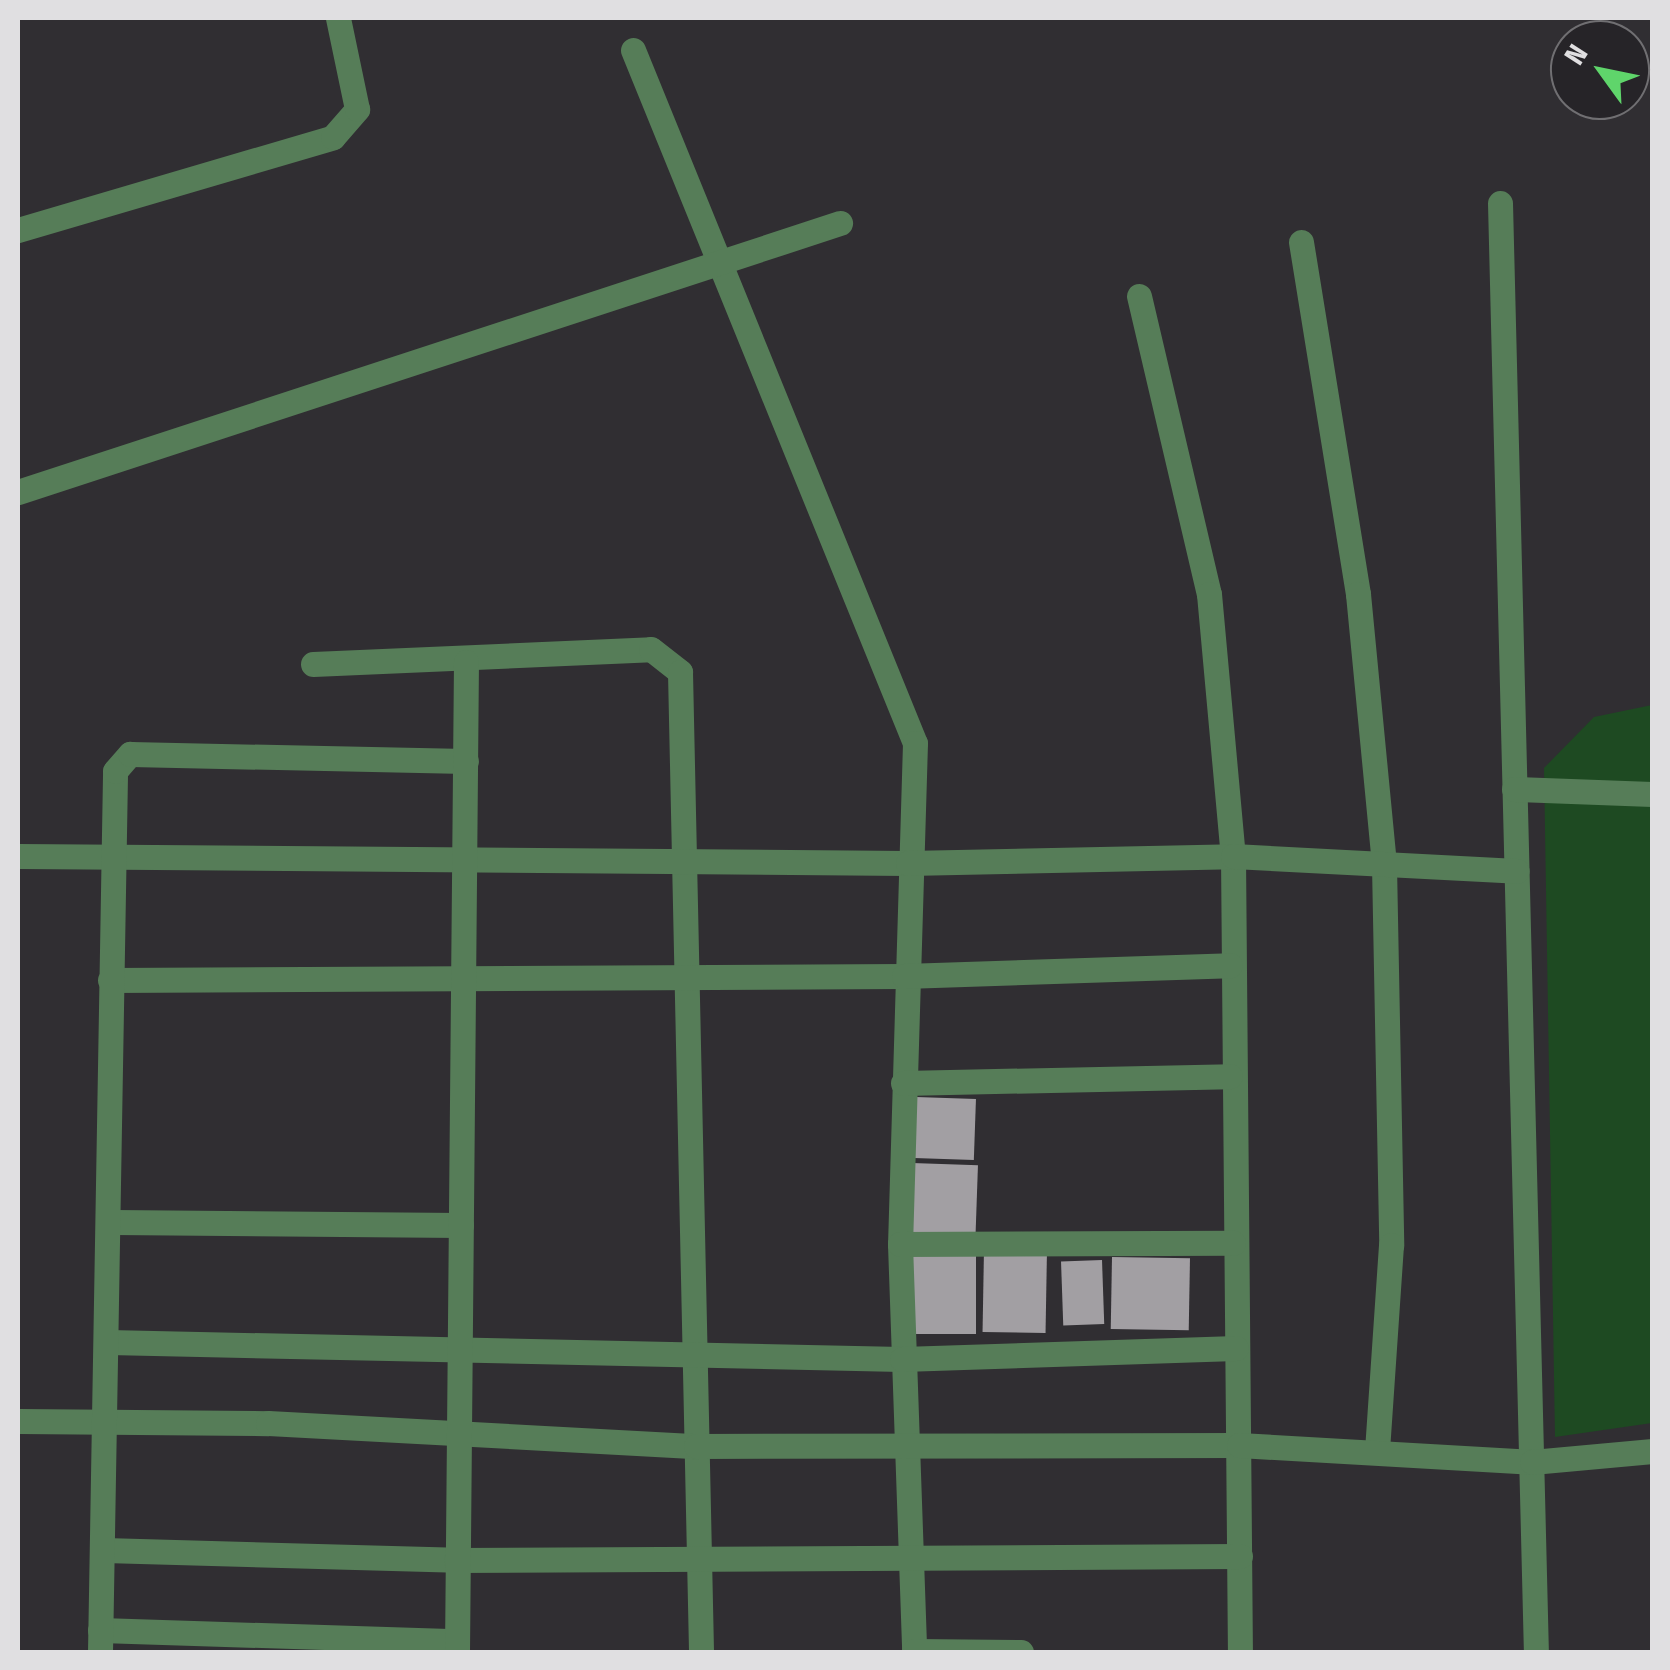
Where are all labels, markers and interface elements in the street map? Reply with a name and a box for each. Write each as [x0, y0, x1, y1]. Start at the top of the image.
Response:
north arrow [1550, 20, 1650, 120]
text: N [1558, 38, 1595, 71]

